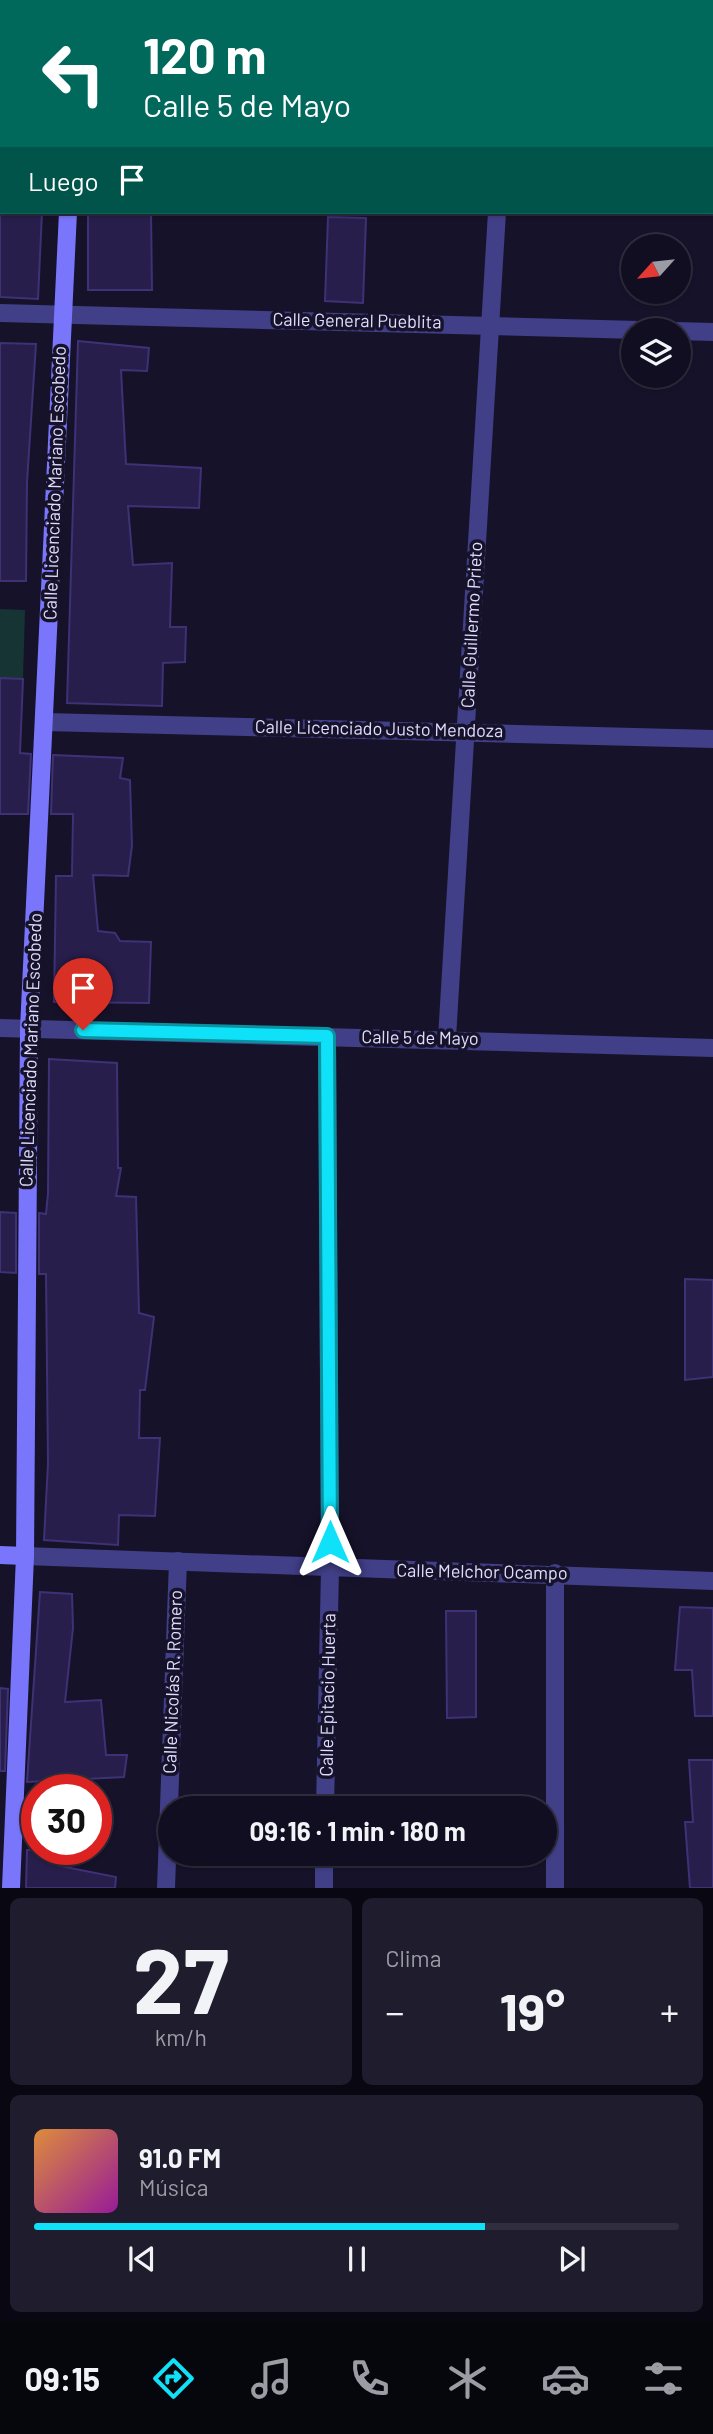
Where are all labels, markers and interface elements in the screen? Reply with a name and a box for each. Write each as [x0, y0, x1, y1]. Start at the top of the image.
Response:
text: 120 m [143, 25, 266, 84]
icon: left [28, 28, 119, 119]
text: Calle 5 de Mayo [143, 85, 351, 123]
icon: arrive [113, 161, 151, 199]
text: Luego [28, 165, 99, 196]
north arrow [621, 234, 691, 304]
map controls [621, 234, 691, 388]
street label: Calle General Pueblita [272, 308, 442, 332]
button: layers [621, 318, 691, 388]
street label: Calle Licenciado Mariano Escobedo [38, 346, 70, 620]
street label: Calle Guillermo Prieto [456, 541, 486, 709]
street label: Calle Licenciado Justo Mendoza [255, 715, 503, 741]
street label: Calle Licenciado Mariano Escobedo [14, 913, 46, 1187]
pin [53, 958, 113, 1030]
icon: arrive [64, 969, 102, 1007]
street label: Calle 5 de Mayo [361, 1025, 479, 1049]
position arrow [293, 1505, 367, 1579]
street label: Calle Melchor Ocampo [396, 1559, 568, 1583]
street label: Calle Nicolás R. Romero [158, 1590, 186, 1774]
street label: Calle Epitacio Huerta [315, 1613, 339, 1777]
speed limit sign: 30 [21, 1774, 112, 1865]
text: 09:16 · 1 min · 180 m [249, 1815, 466, 1846]
text: 27 [133, 1923, 229, 2032]
text: Clima [386, 1944, 441, 1972]
text: 19° [499, 1979, 565, 2041]
text: − [386, 1988, 405, 2034]
text: + [660, 1988, 679, 2034]
text: km/h [155, 2023, 207, 2051]
text: 91.0 FM [139, 2142, 221, 2173]
text: Música [139, 2173, 208, 2201]
icon: previous [123, 2240, 161, 2278]
icon: pause [338, 2240, 376, 2278]
icon: next [553, 2240, 591, 2278]
icon: directions [149, 2354, 198, 2403]
icon: music [247, 2354, 296, 2403]
icon: phone [345, 2354, 394, 2403]
icon: climate [443, 2354, 492, 2403]
icon: car [541, 2354, 590, 2403]
icon: filters [639, 2354, 688, 2403]
text: 09:15 [25, 2359, 100, 2397]

